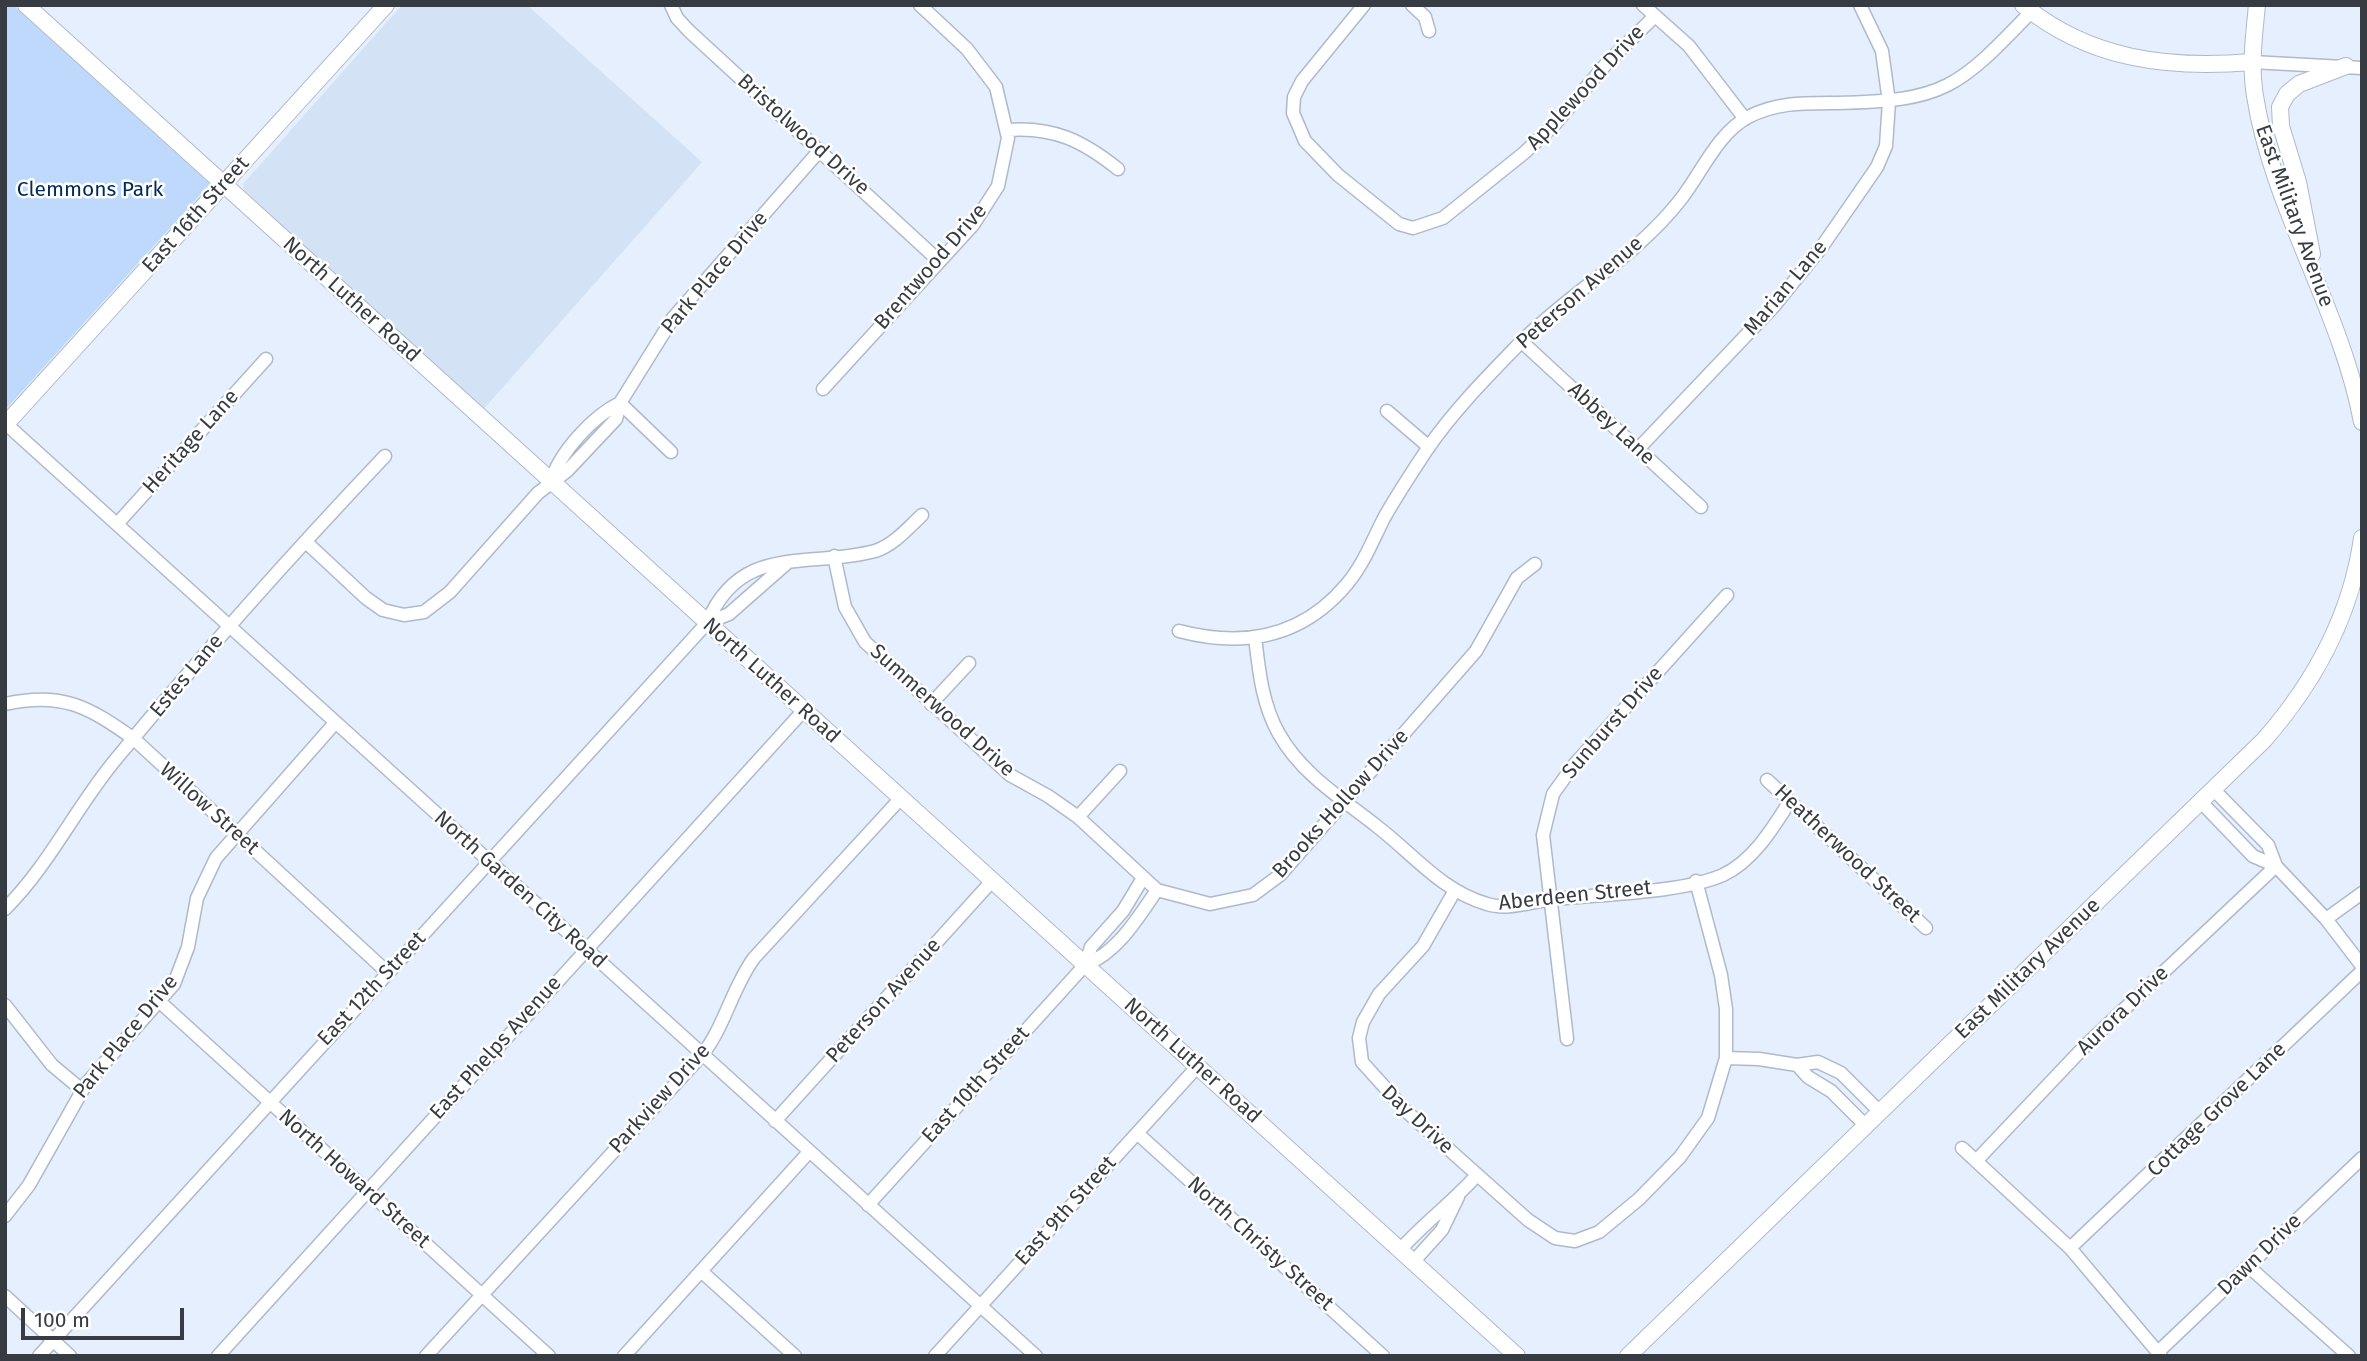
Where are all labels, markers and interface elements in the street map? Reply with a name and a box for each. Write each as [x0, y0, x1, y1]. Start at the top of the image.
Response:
street label: Applewood Drive [1522, 20, 1650, 156]
street label: Bristolwood Drive [732, 69, 874, 201]
street label: East Military Avenue [2249, 121, 2339, 311]
street label: East 16th Street [137, 152, 255, 278]
park label: Clemmons Park [17, 177, 163, 203]
street label: Brentwood Drive [869, 199, 993, 335]
street label: Park Place Drive [656, 207, 774, 339]
street label: Peterson Avenue [1512, 231, 1648, 355]
street label: North Luther Road [277, 232, 425, 368]
street label: Marian Lane [1739, 235, 1833, 341]
street label: Abbey Lane [1562, 377, 1660, 471]
street label: Heritage Lane [138, 385, 244, 499]
street label: North Luther Road [697, 613, 845, 749]
street label: Estes Lane [145, 629, 229, 723]
street label: Summerwood Drive [864, 639, 1020, 783]
street label: Sunburst Drive [1557, 662, 1669, 784]
street label: Brooks Hollow Drive [1268, 724, 1414, 884]
street label: Willow Street [154, 758, 264, 860]
street label: Heatherwood Street [1769, 780, 1925, 928]
street label: North Garden City Road [428, 806, 612, 974]
street label: Aberdeen Street [1497, 875, 1653, 917]
street label: East Military Avenue [1950, 893, 2106, 1045]
street label: East 12th Street [313, 927, 431, 1051]
street label: Peterson Avenue [821, 933, 947, 1069]
street label: Aurora Drive [2072, 961, 2174, 1061]
street label: Park Place Drive [68, 970, 184, 1104]
street label: East Phelps Avenue [425, 971, 567, 1125]
street label: North Luther Road [1118, 993, 1266, 1129]
street label: East 10th Street [917, 1021, 1035, 1149]
street label: Cottage Grove Lane [2142, 1037, 2292, 1183]
street label: Parkview Drive [604, 1039, 716, 1159]
street label: Day Drive [1376, 1080, 1458, 1160]
street label: North Howard Street [273, 1104, 435, 1254]
street label: East 9th Street [1010, 1151, 1122, 1271]
street label: North Christy Street [1182, 1172, 1338, 1316]
street label: Dawn Drive [2213, 1209, 2307, 1301]
scale bar [24, 1294, 187, 1338]
text: 100 m [34, 1307, 90, 1333]

